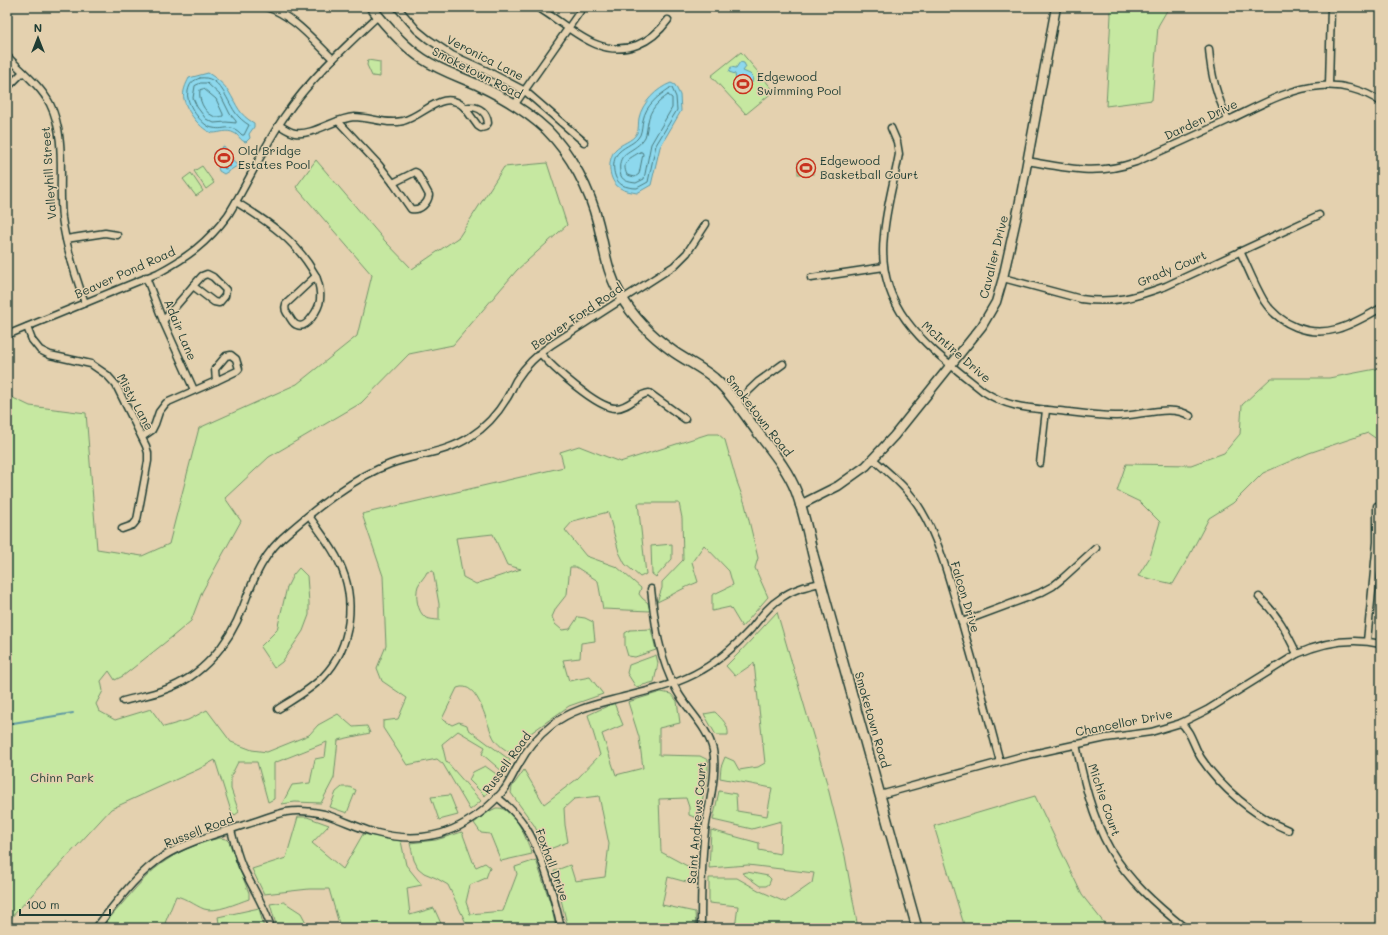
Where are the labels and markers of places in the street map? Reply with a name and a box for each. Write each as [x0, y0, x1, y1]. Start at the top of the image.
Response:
place label: Edgewood Swimming Pool [757, 68, 842, 98]
sports icon: Edgewood Swimming Pool [732, 73, 754, 95]
place label: Old Bridge Estates Pool [238, 142, 310, 172]
sports icon: Old Bridge Estates Pool [213, 147, 235, 169]
place label: Edgewood Basketball Court [820, 152, 918, 182]
sports icon: Edgewood Basketball Court [795, 157, 817, 179]

